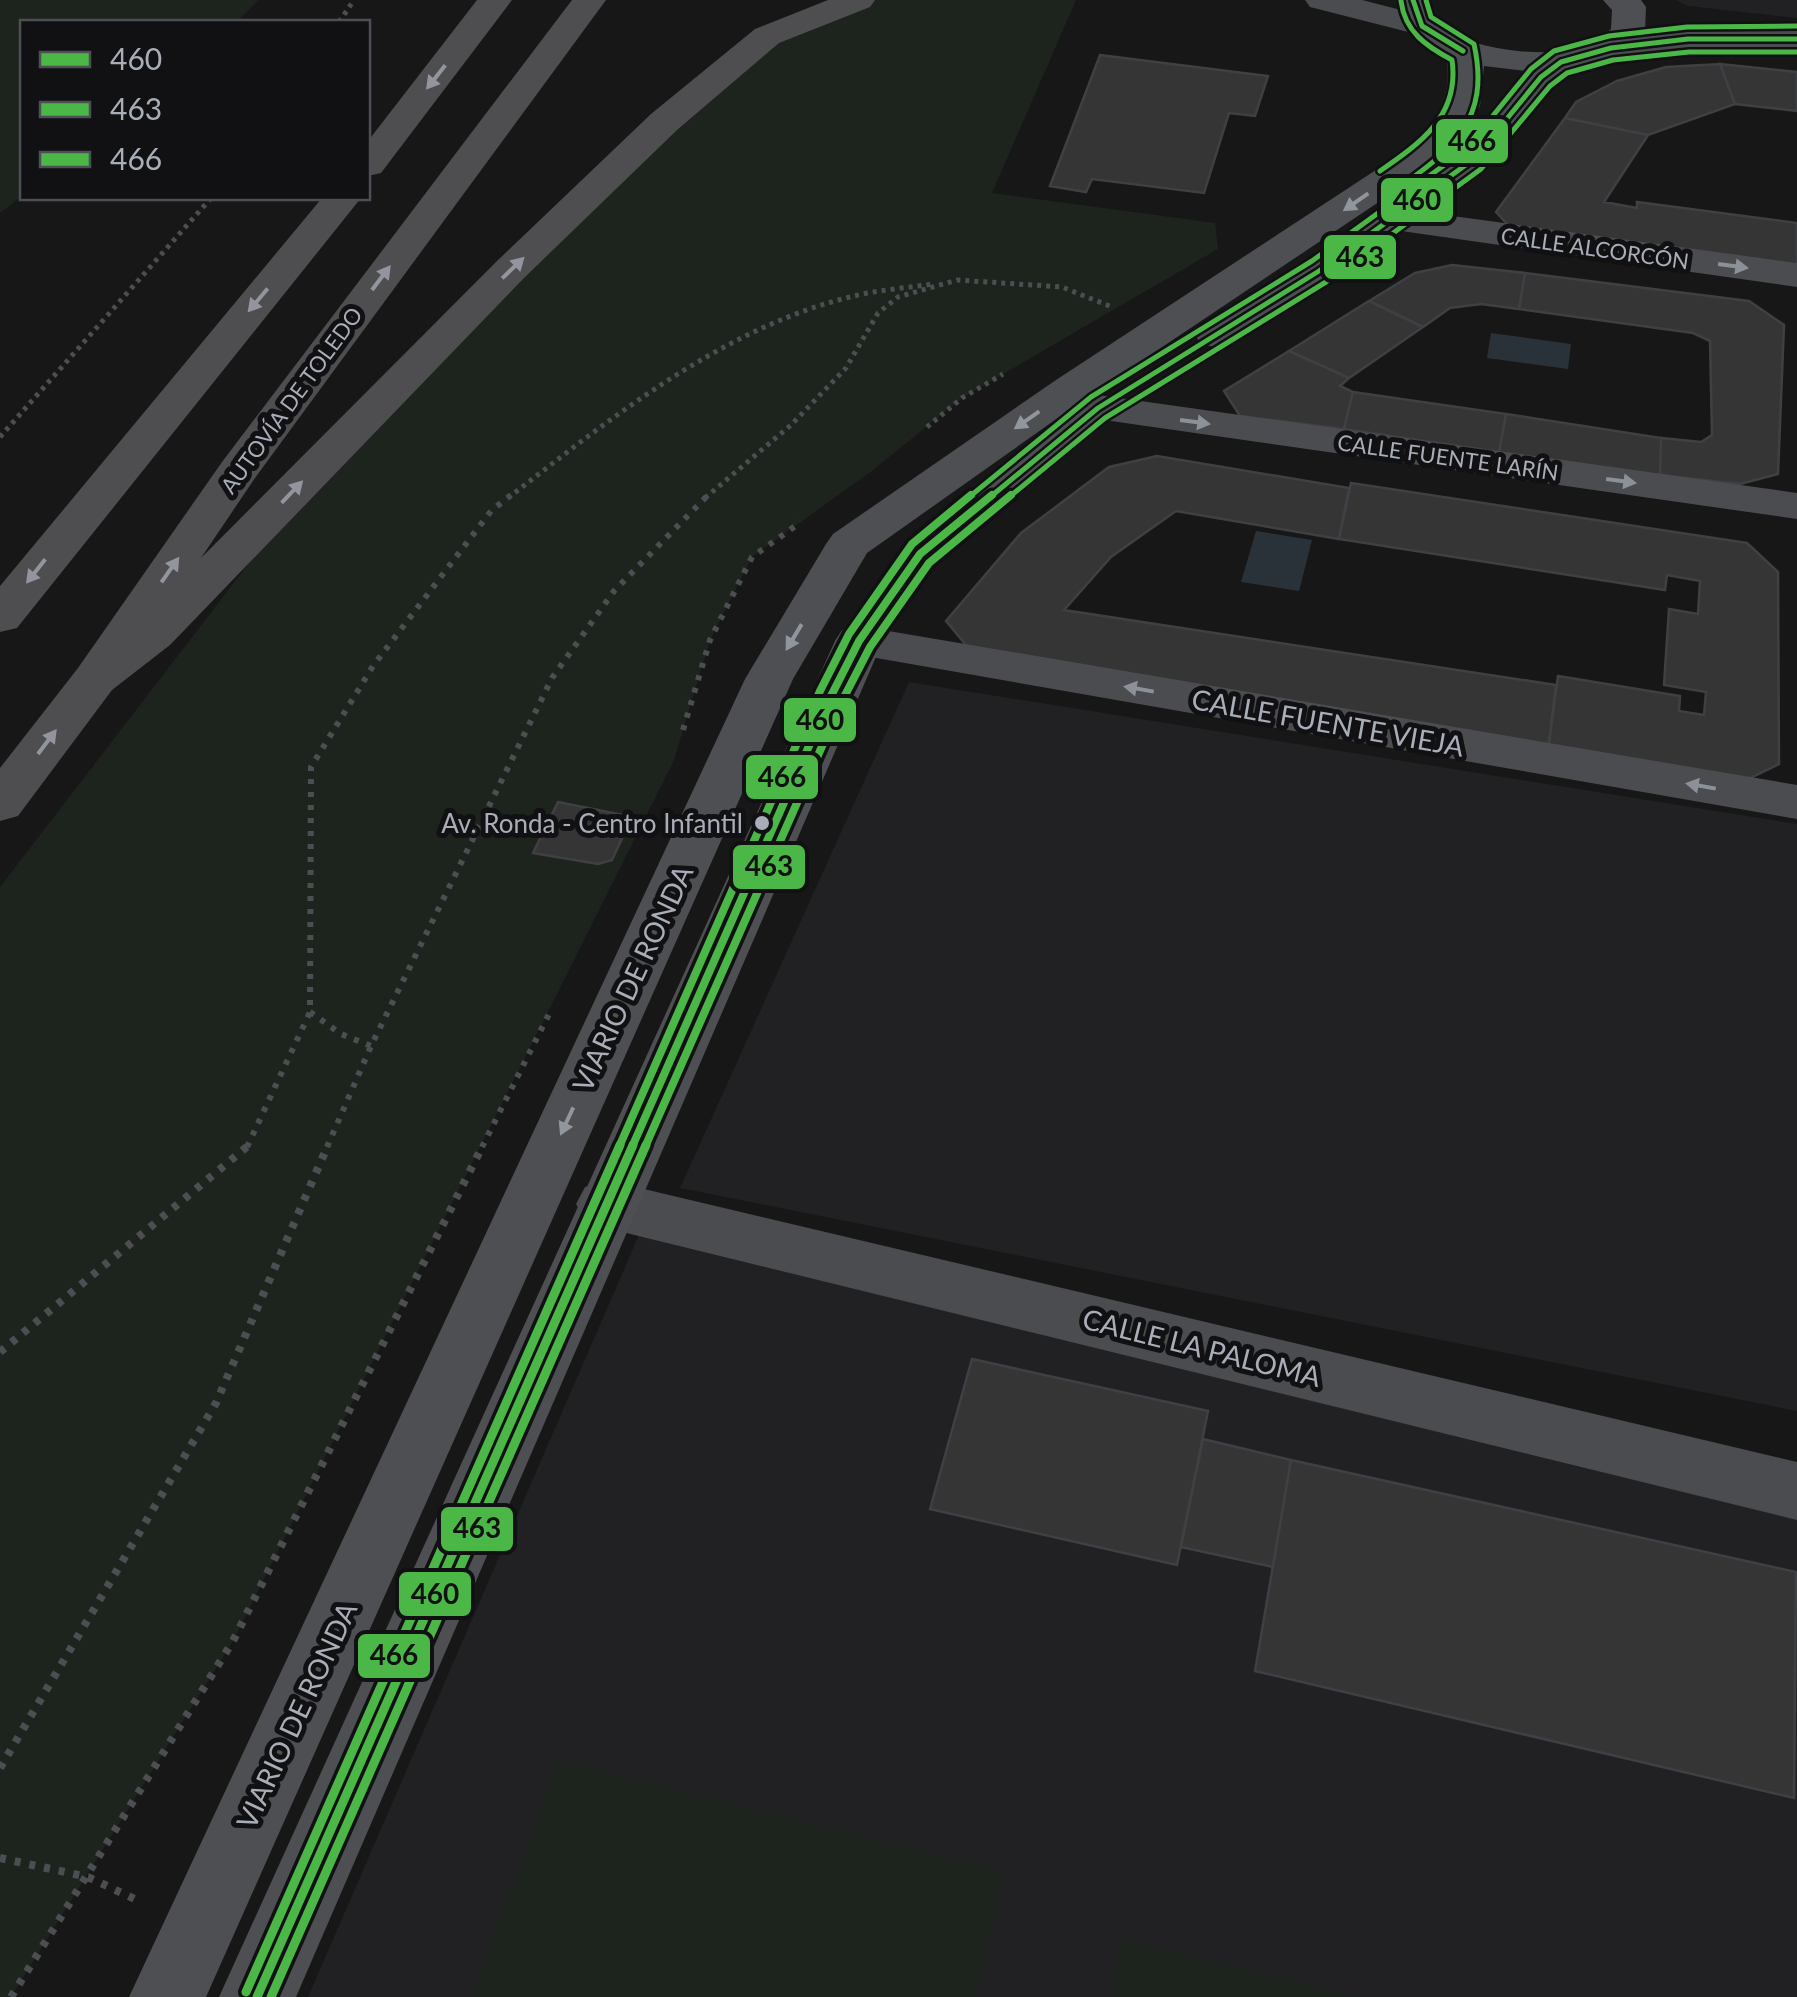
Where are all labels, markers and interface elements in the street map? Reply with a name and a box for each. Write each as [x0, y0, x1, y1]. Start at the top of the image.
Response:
legend [20, 20, 370, 200]
text: 460 [110, 40, 162, 76]
one-way arrow [426, 64, 446, 90]
text: 463 [110, 90, 162, 126]
line badge: 466 [1434, 117, 1510, 165]
text: 466 [1448, 123, 1496, 157]
text: 466 [110, 140, 162, 176]
line badge: 460 [1379, 176, 1455, 224]
text: 460 [1393, 182, 1441, 216]
one-way arrow [1343, 192, 1370, 211]
street label: CALLE ALCORCÓN [1499, 221, 1691, 275]
line badge: 463 [1322, 233, 1398, 281]
text: 463 [1336, 239, 1384, 273]
one-way arrow [500, 257, 524, 280]
one-way arrow [1718, 259, 1749, 275]
one-way arrow [371, 265, 391, 291]
one-way arrow [248, 287, 269, 312]
street label: AUTOVÍA DE TOLEDO [214, 302, 368, 498]
one-way arrow [1014, 410, 1040, 429]
one-way arrow [1179, 414, 1211, 430]
street label: CALLE FUENTE LARÍN [1336, 428, 1560, 486]
one-way arrow [1605, 473, 1637, 489]
one-way arrow [280, 480, 304, 504]
one-way arrow [160, 556, 179, 583]
one-way arrow [26, 558, 47, 583]
one-way arrow [786, 623, 803, 651]
one-way arrow [1123, 681, 1154, 696]
street label: CALLE FUENTE VIEJA [1189, 681, 1467, 763]
line badge: 460 [782, 696, 858, 744]
text: 460 [796, 702, 844, 736]
one-way arrow [37, 729, 57, 755]
line badge: 466 [744, 753, 820, 801]
text: 466 [758, 759, 806, 793]
one-way arrow [1685, 778, 1716, 793]
place label: Av. Ronda - Centro Infantil [441, 807, 743, 839]
marker: Av. Ronda - Centro Infantil [752, 813, 772, 833]
line badge: 463 [731, 843, 807, 891]
text: 463 [745, 848, 793, 882]
street label: VIARIO DE RONDA [565, 859, 699, 1097]
one-way arrow [559, 1106, 575, 1136]
street label: CALLE LA PALOMA [1079, 1301, 1325, 1393]
line badge: 463 [439, 1505, 515, 1553]
text: 463 [453, 1510, 501, 1544]
line badge: 460 [397, 1570, 473, 1618]
text: 460 [411, 1576, 459, 1610]
street label: VIARIO DE RONDA [229, 1596, 363, 1834]
line badge: 466 [356, 1632, 432, 1680]
text: 466 [370, 1637, 418, 1671]

